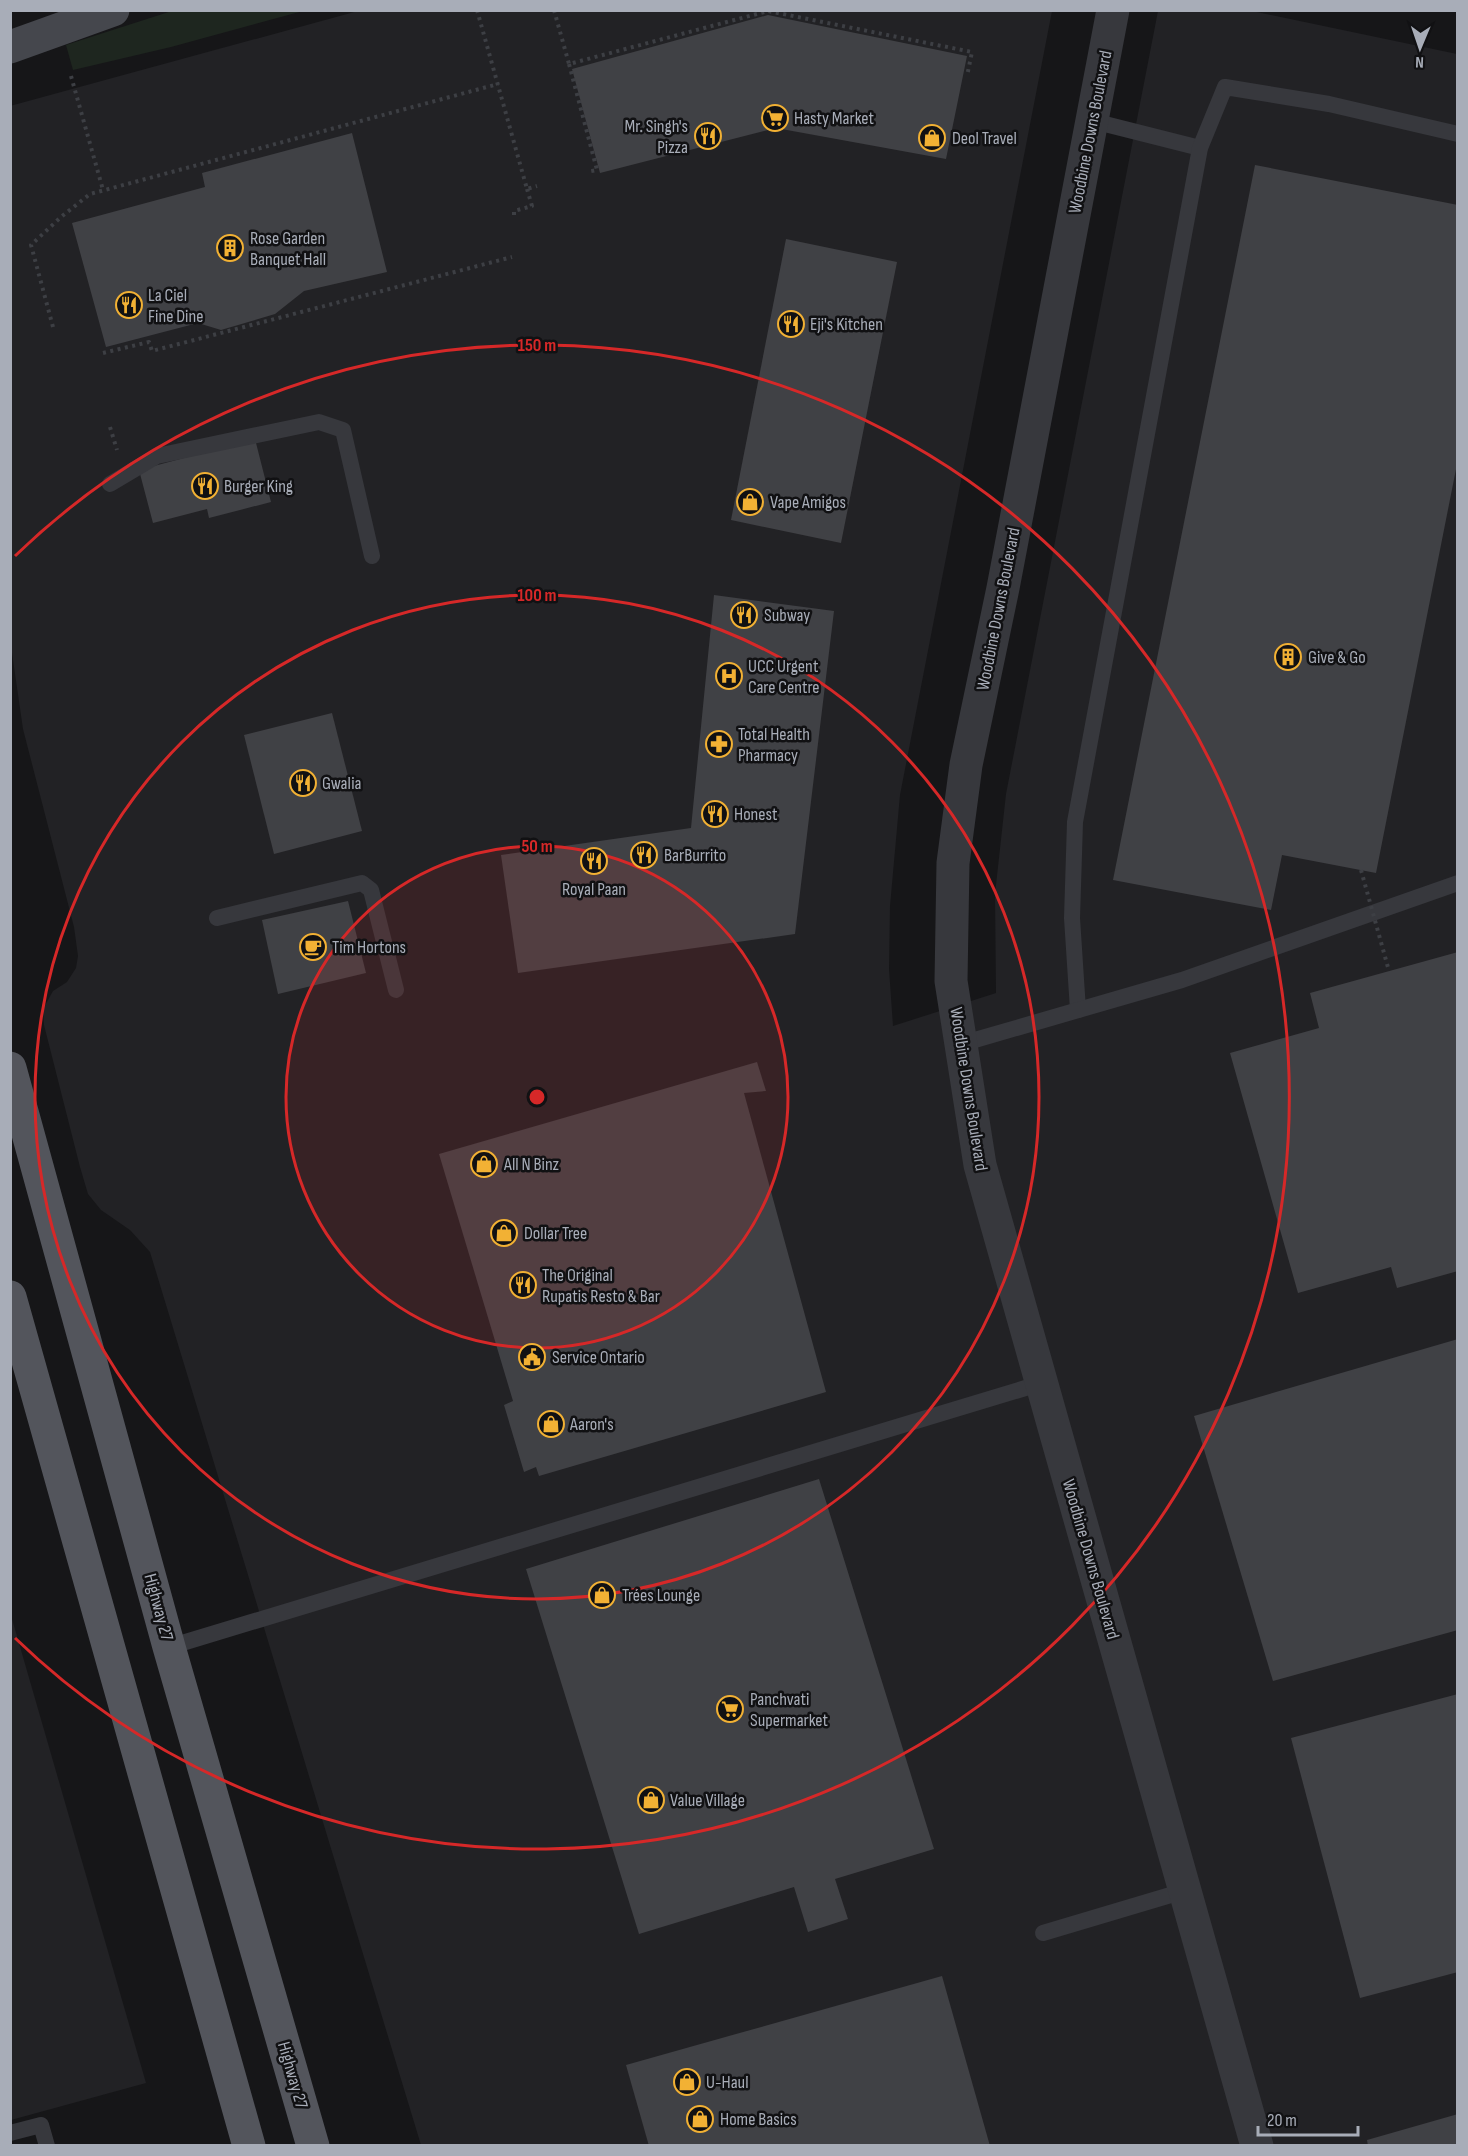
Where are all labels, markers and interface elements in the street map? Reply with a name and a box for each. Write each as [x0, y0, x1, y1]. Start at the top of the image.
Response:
north arrow [1390, 18, 1450, 78]
street label: Woodbine Downs Boulevard [1064, 49, 1117, 215]
text: N [1415, 52, 1424, 71]
supermarket icon: Hasty Market [760, 103, 790, 133]
place label: Hasty Market [794, 108, 874, 129]
place label: Mr. Singh's Pizza [625, 116, 688, 158]
restaurant icon: Mr. Singh's Pizza [693, 121, 723, 151]
shop icon: Deol Travel [917, 123, 947, 153]
place label: Deol Travel [952, 128, 1017, 149]
place label: Rose Garden Banquet Hall [250, 228, 326, 270]
building icon: Rose Garden Banquet Hall [215, 233, 245, 263]
place label: La Ciel Fine Dine [148, 285, 203, 327]
restaurant icon: La Ciel Fine Dine [114, 290, 144, 320]
restaurant icon: Eji's Kitchen [776, 309, 806, 339]
place label: Eji's Kitchen [810, 314, 883, 335]
text: 150 m [518, 335, 556, 356]
restaurant icon: Burger King [190, 471, 220, 501]
place label: Burger King [224, 476, 293, 497]
shop icon: Vape Amigos [735, 487, 765, 517]
place label: Vape Amigos [770, 492, 846, 513]
street label: Woodbine Downs Boulevard [972, 526, 1025, 692]
text: 100 m [518, 585, 557, 606]
restaurant icon: Subway [729, 600, 759, 630]
place label: Subway [764, 605, 810, 626]
building icon: Give & Go [1273, 642, 1303, 672]
place label: Give & Go [1308, 647, 1366, 668]
place label: UCC Urgent Care Centre [748, 656, 820, 698]
hospital icon: UCC Urgent Care Centre [714, 661, 744, 691]
place label: Total Health Pharmacy [738, 724, 810, 766]
pharmacy icon: Total Health Pharmacy [704, 729, 734, 759]
restaurant icon: Gwalia [288, 768, 318, 798]
place label: Gwalia [322, 773, 362, 794]
restaurant icon: Honest [700, 799, 730, 829]
place label: Honest [734, 804, 778, 825]
text: 50 m [521, 836, 553, 857]
restaurant icon: BarBurrito [629, 840, 659, 870]
place label: BarBurrito [664, 845, 726, 866]
restaurant icon: Royal Paan [579, 846, 609, 876]
place label: Royal Paan [562, 879, 626, 900]
cafe icon: Tim Hortons [298, 932, 328, 962]
place label: Tim Hortons [332, 937, 406, 958]
street label: Woodbine Downs Boulevard [945, 1006, 992, 1172]
centre of rings [527, 1087, 547, 1107]
shop icon: All N Binz [469, 1149, 499, 1179]
place label: All N Binz [503, 1154, 560, 1175]
shop icon: Dollar Tree [489, 1218, 519, 1248]
place label: Dollar Tree [524, 1223, 587, 1244]
place label: The Original Rupatis Resto & Bar [542, 1265, 660, 1307]
restaurant icon: The Original Rupatis Resto & Bar [508, 1270, 538, 1300]
public building icon: Service Ontario [517, 1342, 547, 1372]
place label: Service Ontario [552, 1347, 645, 1368]
shop icon: Aaron's [536, 1409, 566, 1439]
place label: Aaron's [569, 1414, 614, 1435]
street label: Woodbine Downs Boulevard [1058, 1477, 1123, 1642]
street label: Highway 27 [140, 1571, 178, 1644]
shop icon: Trées Lounge [587, 1580, 617, 1610]
place label: Trées Lounge [622, 1585, 700, 1606]
place label: Panchvati Supermarket [750, 1689, 829, 1731]
supermarket icon: Panchvati Supermarket [715, 1694, 745, 1724]
shop icon: Value Village [636, 1785, 666, 1815]
place label: Value Village [670, 1790, 745, 1811]
street label: Highway 27 [273, 2039, 312, 2112]
shop icon: U-Haul [672, 2067, 702, 2097]
place label: U-Haul [706, 2072, 748, 2093]
scale bar [1258, 2099, 1358, 2137]
shop icon: Home Basics [685, 2104, 715, 2134]
place label: Home Basics [720, 2109, 797, 2130]
text: 20 m [1267, 2110, 1297, 2131]

